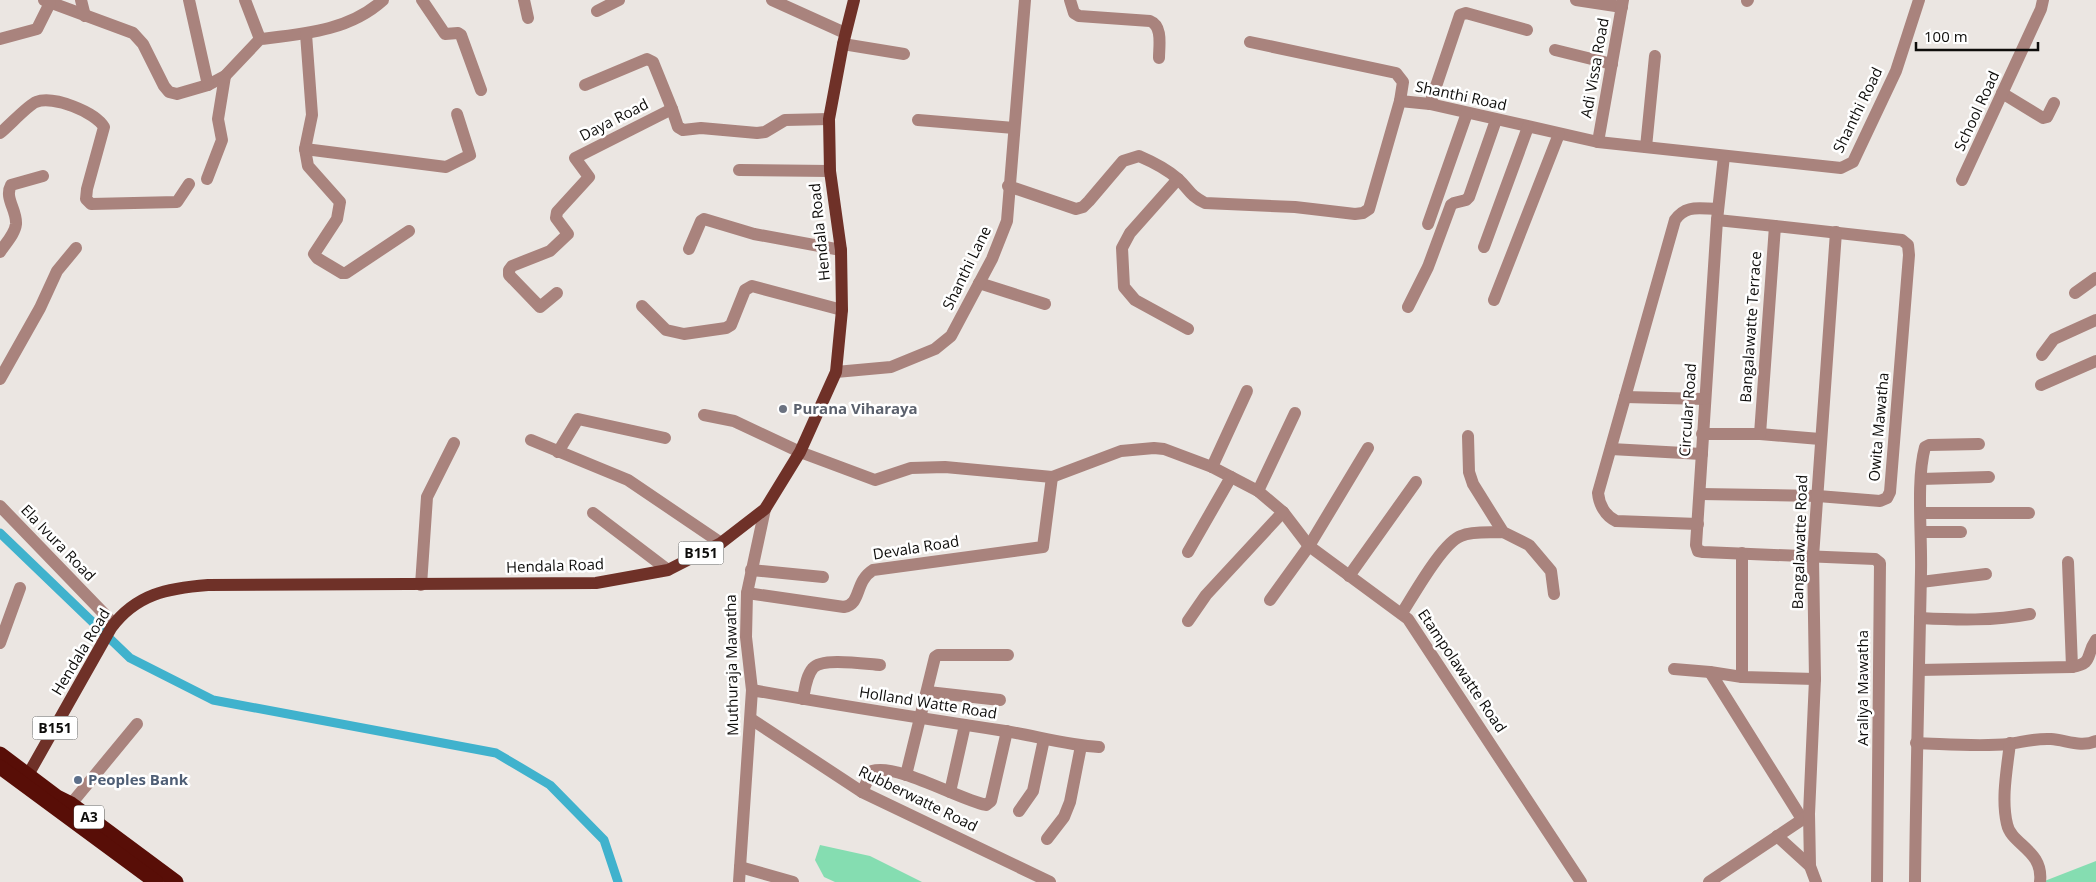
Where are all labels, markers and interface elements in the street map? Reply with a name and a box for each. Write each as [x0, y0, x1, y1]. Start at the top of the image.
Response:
street label: Adi Vissa Road [1575, 16, 1613, 119]
scale bar [1916, 20, 2038, 52]
text: 100 m [1924, 26, 1968, 46]
street label: Shanthi Road [1828, 63, 1886, 156]
street label: School Road [1949, 67, 2003, 154]
street label: Shanthi Road [1414, 76, 1509, 114]
street label: Daya Road [576, 93, 651, 145]
street label: Hendala Road [804, 182, 834, 282]
street label: Shanthi Lane [937, 222, 995, 313]
street label: Bangalawatte Terrace [1735, 251, 1765, 403]
street label: Circular Road [1674, 362, 1700, 457]
street label: Owita Mawatha [1863, 372, 1893, 482]
place label: Purana Viharaya [793, 398, 918, 418]
marker: Purana Viharaya [777, 403, 789, 415]
street label: Bangalawatte Road [1787, 474, 1811, 610]
street label: Ela Ivura Road [17, 500, 100, 585]
street label: Devala Road [871, 530, 960, 564]
road number: B151 [678, 542, 724, 564]
street label: Hendala Road [506, 553, 604, 577]
street label: Muthuraja Mawatha [720, 594, 742, 736]
street label: Hendala Road [46, 604, 114, 699]
street label: Etampolawatte Road [1414, 605, 1512, 736]
street label: Araliya Mawatha [1852, 630, 1872, 746]
street label: Holland Watte Road [858, 681, 998, 723]
road number: B151 [32, 716, 78, 740]
street label: Rubberwatte Road [856, 761, 981, 836]
place label: Peoples Bank [88, 769, 189, 789]
marker: Peoples Bank [72, 774, 84, 786]
road number: A3 [74, 806, 104, 829]

